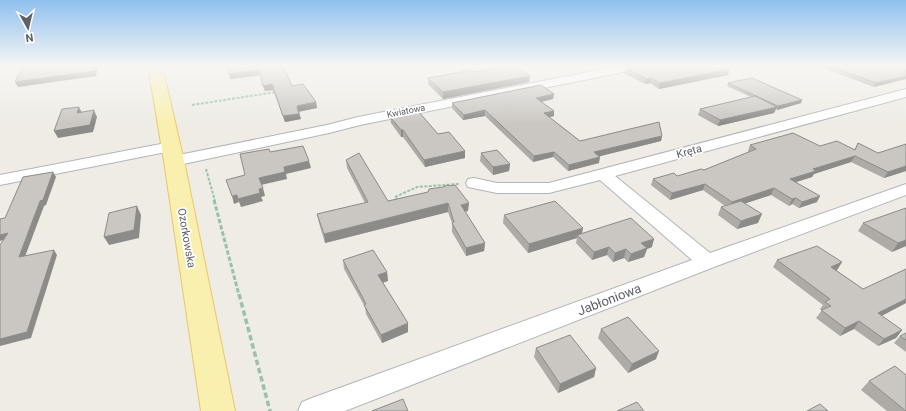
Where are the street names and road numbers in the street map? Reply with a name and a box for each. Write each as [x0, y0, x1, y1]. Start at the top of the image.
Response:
street label: Kwiatowa [386, 102, 426, 120]
street label: Kręta [675, 142, 703, 161]
street label: Ozorkowska [175, 207, 198, 269]
street label: Jabłoniowa [575, 280, 643, 318]

